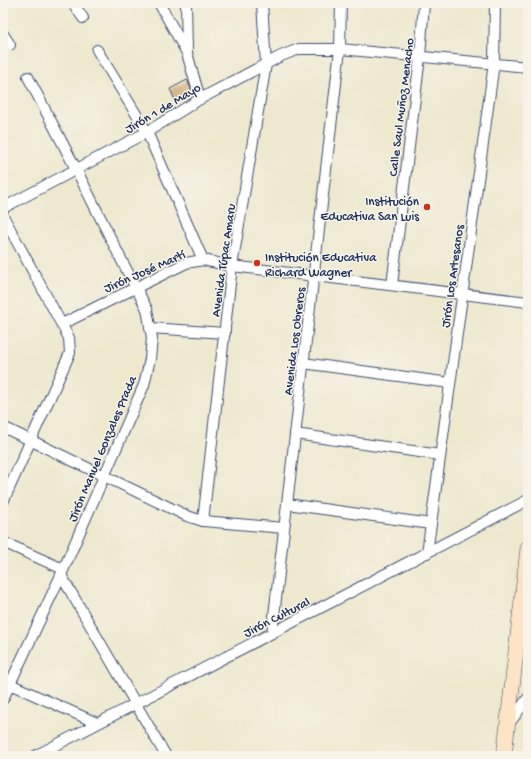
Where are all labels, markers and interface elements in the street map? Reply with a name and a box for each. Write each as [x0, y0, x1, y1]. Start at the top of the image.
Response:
street label: Calle Saul Muñoz Menacho [387, 37, 418, 177]
street label: Jirón 1 de Mayo [123, 81, 204, 138]
place label: Institución Educativa San Luis [320, 195, 420, 225]
marker: Institución Educativa San Luis [422, 202, 432, 212]
street label: Avenida Túpac Amaru [209, 203, 240, 318]
street label: Jirón Los Artesanos [439, 223, 468, 329]
street label: Jirón José Martí [102, 247, 189, 297]
place label: Institución Educativa Richard Wagner [265, 251, 377, 281]
marker: Institución Educativa Richard Wagner [252, 258, 262, 268]
street label: Avenida Los Obreros [281, 285, 310, 396]
street label: Jirón Manuel Gonzales Prada [66, 373, 141, 524]
street label: Jirón Cultural [241, 595, 313, 641]

